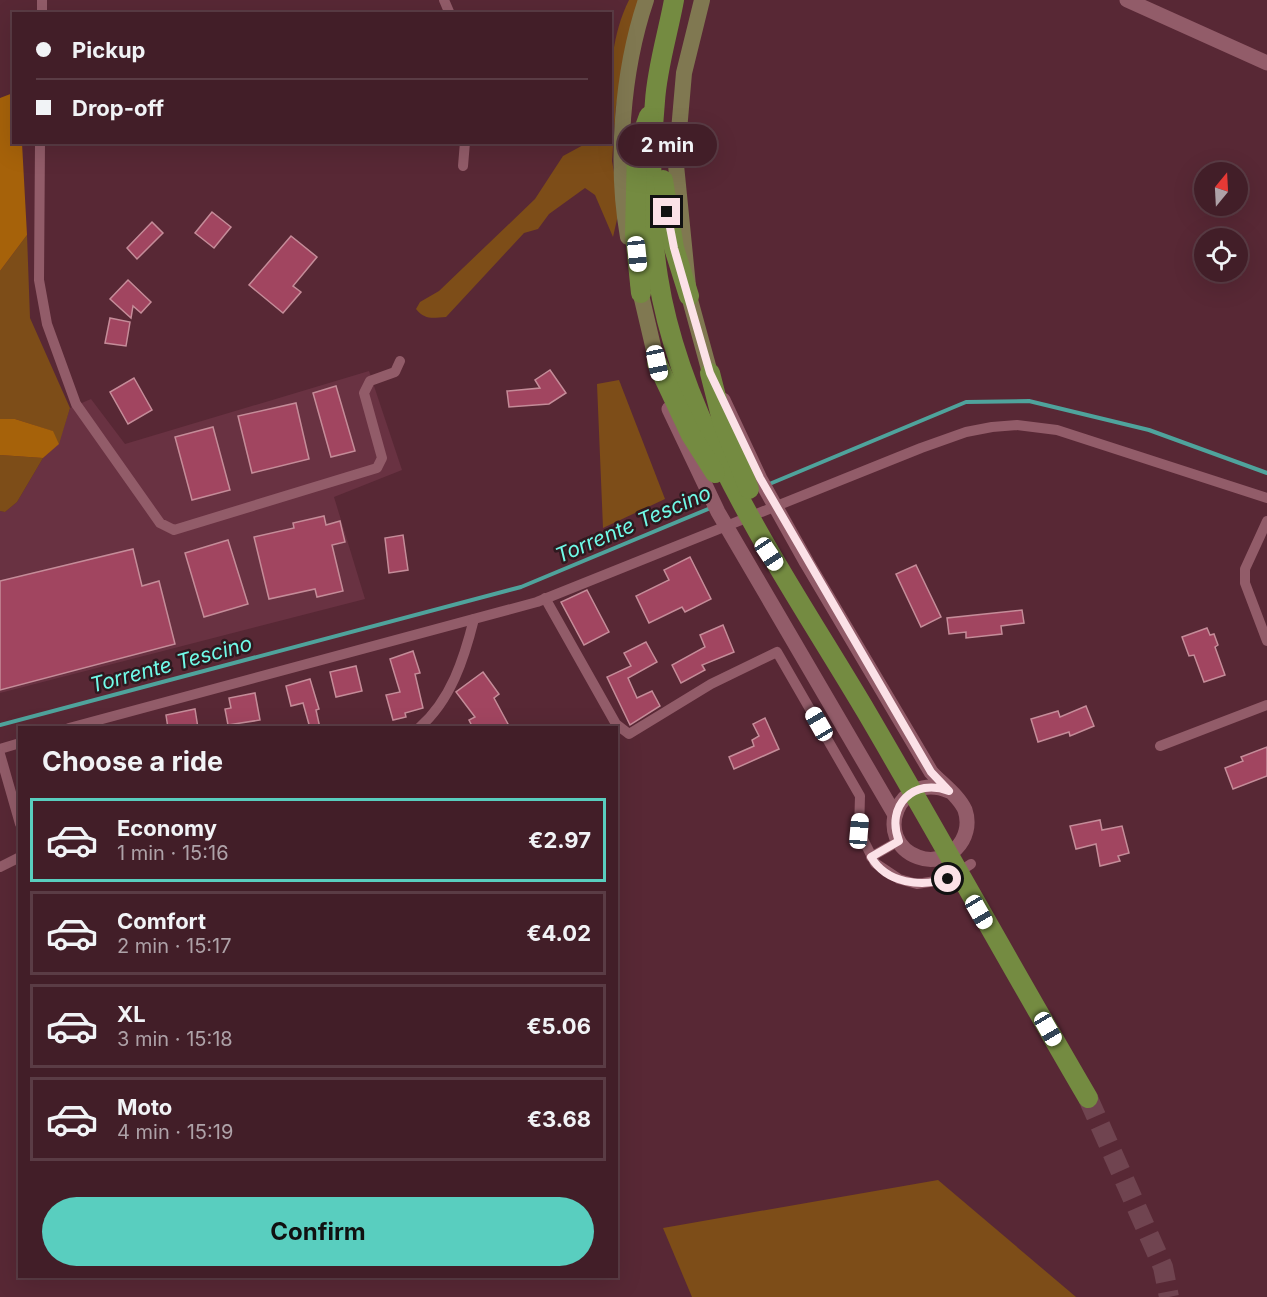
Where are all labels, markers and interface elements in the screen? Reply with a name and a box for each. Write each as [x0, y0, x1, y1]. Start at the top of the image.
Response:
text: Pickup [72, 37, 146, 63]
text: Drop-off [72, 95, 164, 121]
callout: 2 min [618, 125, 716, 167]
text: 2 min [641, 133, 694, 157]
north arrow [1194, 162, 1248, 216]
map controls [1194, 162, 1248, 282]
route end [653, 198, 680, 225]
button: locate [1194, 228, 1248, 282]
car [626, 235, 648, 273]
car [644, 344, 670, 382]
water label: Torrente Tescino [551, 480, 715, 568]
car [751, 534, 787, 574]
water label: Torrente Tescino [87, 630, 255, 698]
car [802, 704, 836, 744]
text: Choose a ride [42, 745, 223, 778]
car [848, 812, 870, 850]
icon: car [45, 813, 99, 867]
text: Economy [117, 815, 217, 841]
text: €2.97 [528, 827, 591, 853]
text: 1 min · 15:16 [117, 841, 229, 865]
route start [934, 865, 961, 892]
car [962, 892, 996, 932]
icon: car [45, 906, 99, 960]
text: Comfort [117, 908, 206, 934]
text: €4.02 [526, 920, 591, 946]
text: 2 min · 15:17 [117, 934, 232, 958]
icon: car [45, 999, 99, 1053]
text: XL [117, 1001, 146, 1027]
car [1031, 1009, 1065, 1049]
text: €5.06 [527, 1013, 591, 1039]
text: 3 min · 15:18 [117, 1027, 233, 1051]
icon: car [45, 1092, 99, 1146]
text: Moto [117, 1094, 172, 1120]
text: €3.68 [527, 1106, 591, 1132]
text: 4 min · 15:19 [117, 1120, 233, 1144]
button: Confirm [42, 1197, 594, 1266]

